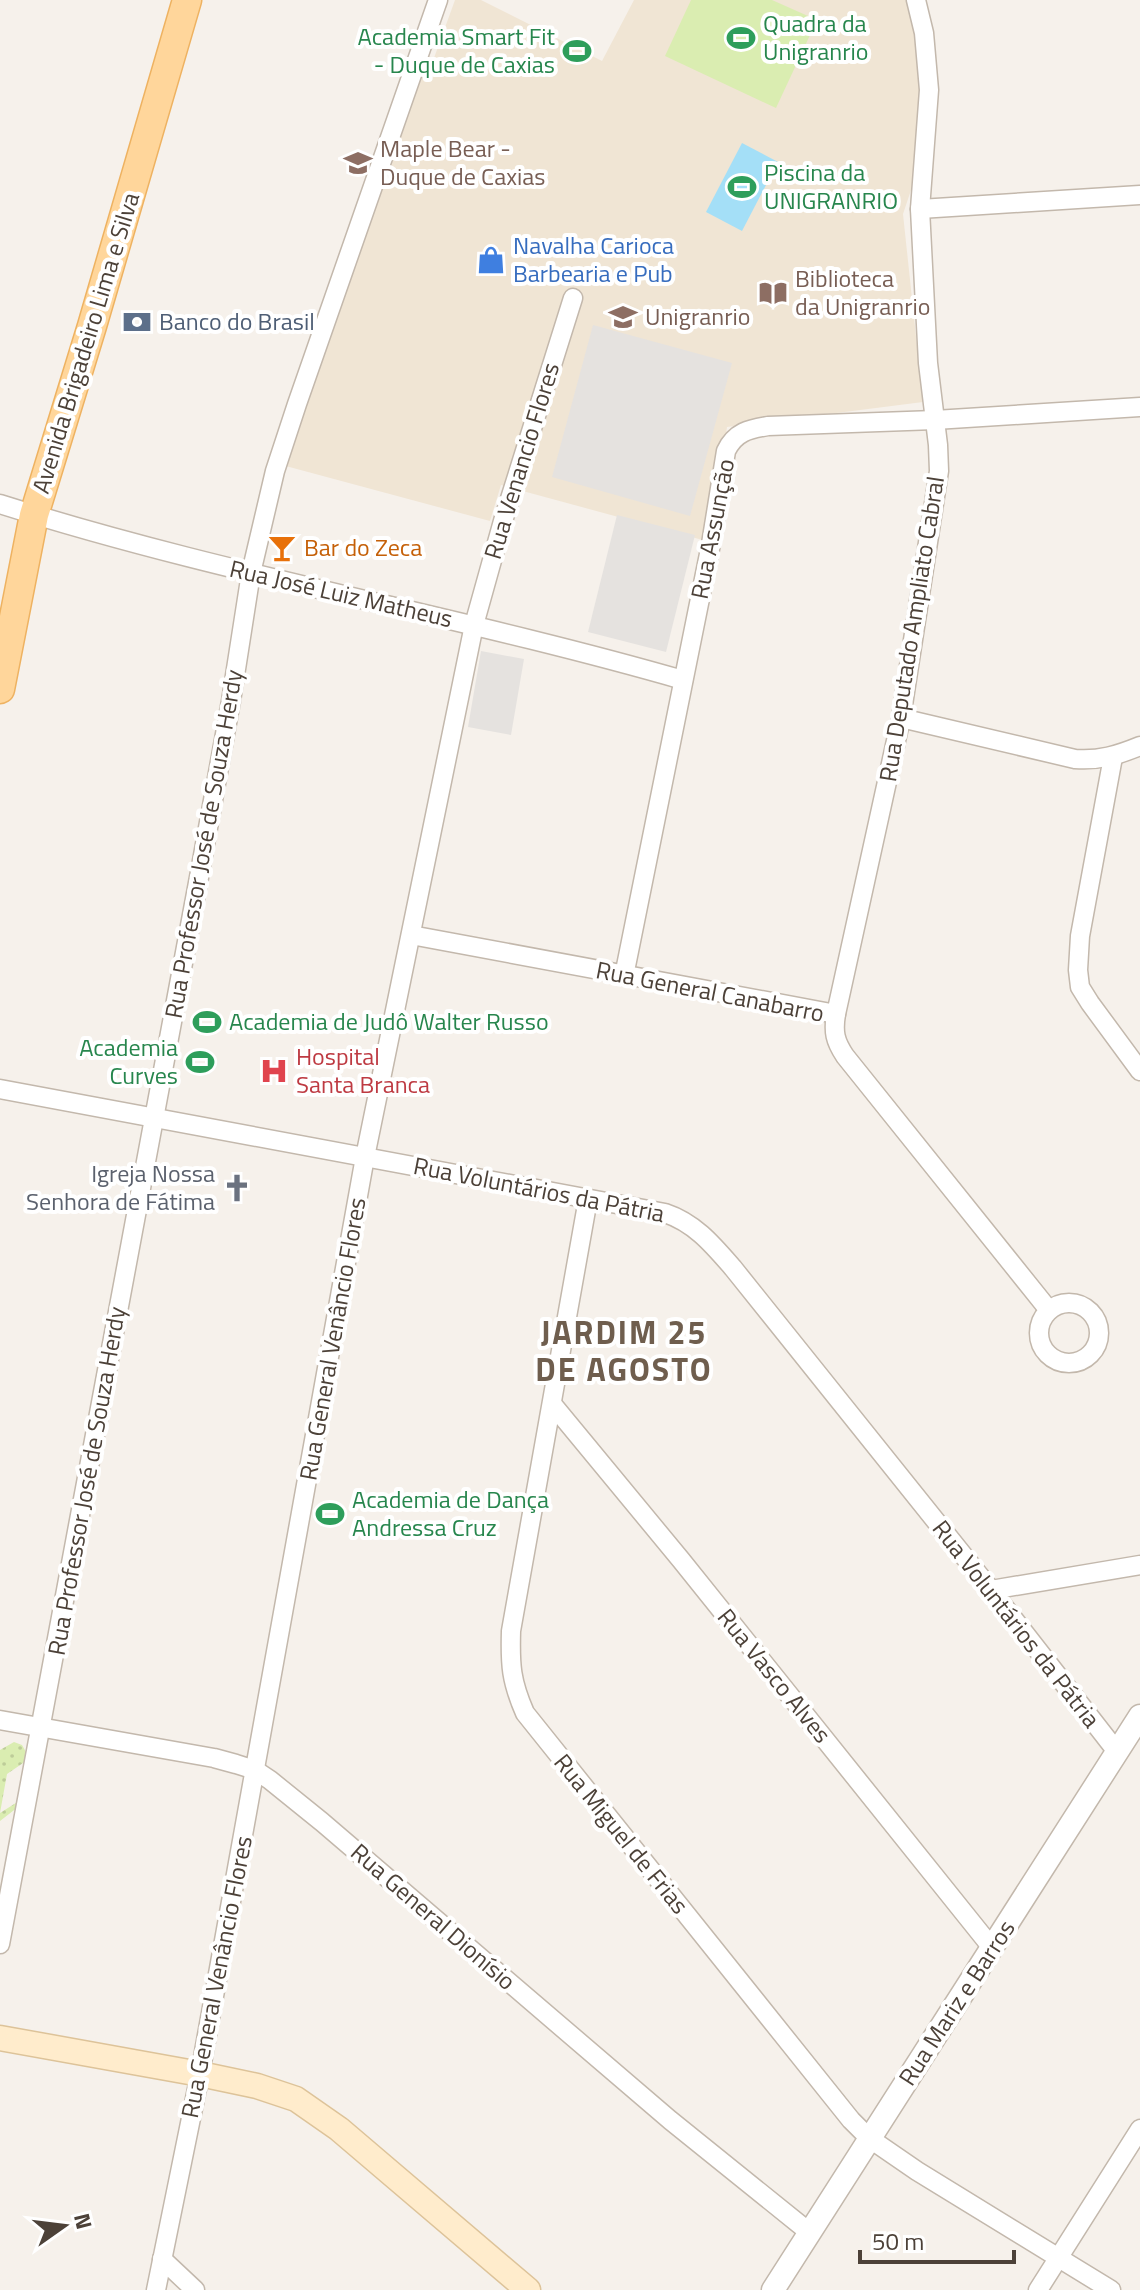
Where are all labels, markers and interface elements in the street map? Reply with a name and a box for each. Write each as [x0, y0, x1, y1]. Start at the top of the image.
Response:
place label: Quadra da Unigranrio [763, 5, 868, 69]
place label: Academia Smart Fit - Duque de Caxias [358, 18, 556, 82]
sports icon: Quadra da Unigranrio [726, 23, 756, 53]
sports icon: Academia Smart Fit - Duque de Caxias [562, 36, 592, 66]
place label: Maple Bear - Duque de Caxias [380, 130, 545, 194]
school or university icon: Maple Bear - Duque de Caxias [343, 148, 373, 178]
place label: Piscina da UNIGRANRIO [764, 154, 898, 218]
sports icon: Piscina da UNIGRANRIO [727, 172, 757, 202]
street label: Avenida Brigadeiro Lima e Silva [22, 188, 148, 498]
place label: Navalha Carioca Barbearia e Pub [513, 227, 674, 291]
shop icon: Navalha Carioca Barbearia e Pub [476, 245, 506, 275]
place label: Biblioteca da Unigranrio [795, 260, 930, 324]
library icon: Biblioteca da Unigranrio [758, 278, 788, 308]
place label: Unigranrio [645, 298, 750, 334]
school or university icon: Unigranrio [608, 302, 638, 332]
place label: Banco do Brasil [159, 303, 315, 339]
bank icon: Banco do Brasil [122, 307, 152, 337]
street label: Rua Venancio Flores [474, 358, 568, 563]
street label: Rua Assunção [681, 456, 743, 602]
street label: Rua Deputado Ampliato Cabral [869, 474, 953, 784]
place label: Bar do Zeca [304, 529, 422, 565]
bar icon: Bar do Zeca [267, 533, 297, 563]
street label: Rua José Luiz Matheus [226, 550, 456, 636]
street label: Rua Professor José de Souza Herdy [155, 666, 251, 1021]
street label: Rua General Canabarro [593, 951, 827, 1031]
place label: Academia de Judô Walter Russo [229, 1003, 549, 1039]
sports icon: Academia de Judô Walter Russo [192, 1007, 222, 1037]
place label: Academia Curves [79, 1029, 178, 1093]
place label: Hospital Santa Branca [296, 1038, 430, 1102]
sports icon: Academia Curves [185, 1047, 215, 1077]
hospital icon: Hospital Santa Branca [259, 1056, 289, 1086]
street label: Rua Voluntários da Pátria [411, 1147, 668, 1231]
place label: Igreja Nossa Senhora de Fátima [26, 1155, 215, 1219]
church icon: Igreja Nossa Senhora de Fátima [222, 1173, 252, 1203]
street label: Rua General Venâncio Flores [289, 1194, 375, 1483]
street label: Rua Professor José de Souza Herdy [38, 1303, 134, 1658]
district label: JARDIM 25 DE AGOSTO [535, 1308, 713, 1393]
place label: Academia de Dança Andressa Cruz [352, 1481, 549, 1545]
sports icon: Academia de Dança Andressa Cruz [315, 1499, 345, 1529]
street label: Rua Voluntários da Pátria [924, 1512, 1109, 1735]
street label: Rua Vasco Alves [709, 1600, 840, 1750]
street label: Rua Miguel de Frias [546, 1745, 698, 1921]
street label: Rua General Venâncio Flores [171, 1833, 261, 2121]
street label: Rua General Dionísio [343, 1834, 524, 1998]
street label: Rua Mariz e Barros [889, 1913, 1023, 2092]
north arrow [24, 2186, 104, 2266]
text: N [65, 2210, 102, 2233]
scale bar [860, 2214, 1014, 2264]
text: 50 m [872, 2223, 924, 2259]

